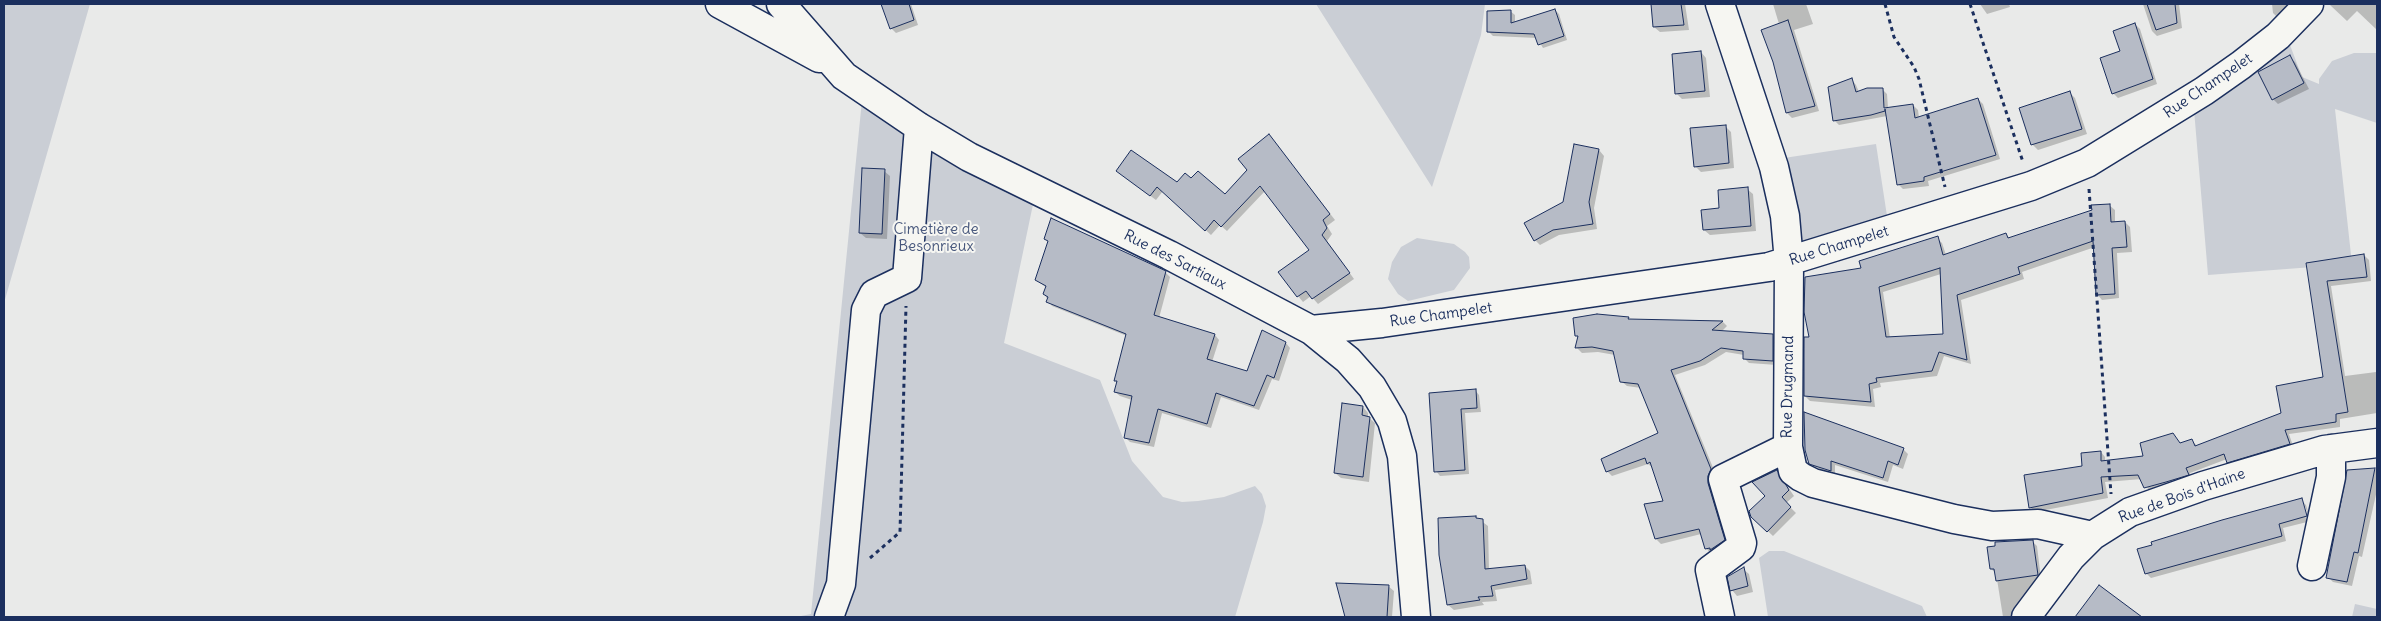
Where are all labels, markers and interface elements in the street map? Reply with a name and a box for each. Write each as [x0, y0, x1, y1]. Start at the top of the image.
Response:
street label: Rue Champelet [2160, 50, 2256, 122]
park label: Cimetière de Besonrieux [893, 221, 979, 256]
street label: Rue Champelet [1787, 222, 1891, 270]
street label: Rue des Sartiaux [1121, 226, 1229, 294]
street label: Rue Champelet [1389, 299, 1493, 331]
street label: Rue Drugmand [1778, 335, 1798, 439]
street label: Rue de Bois d'Haine [2116, 465, 2248, 527]

